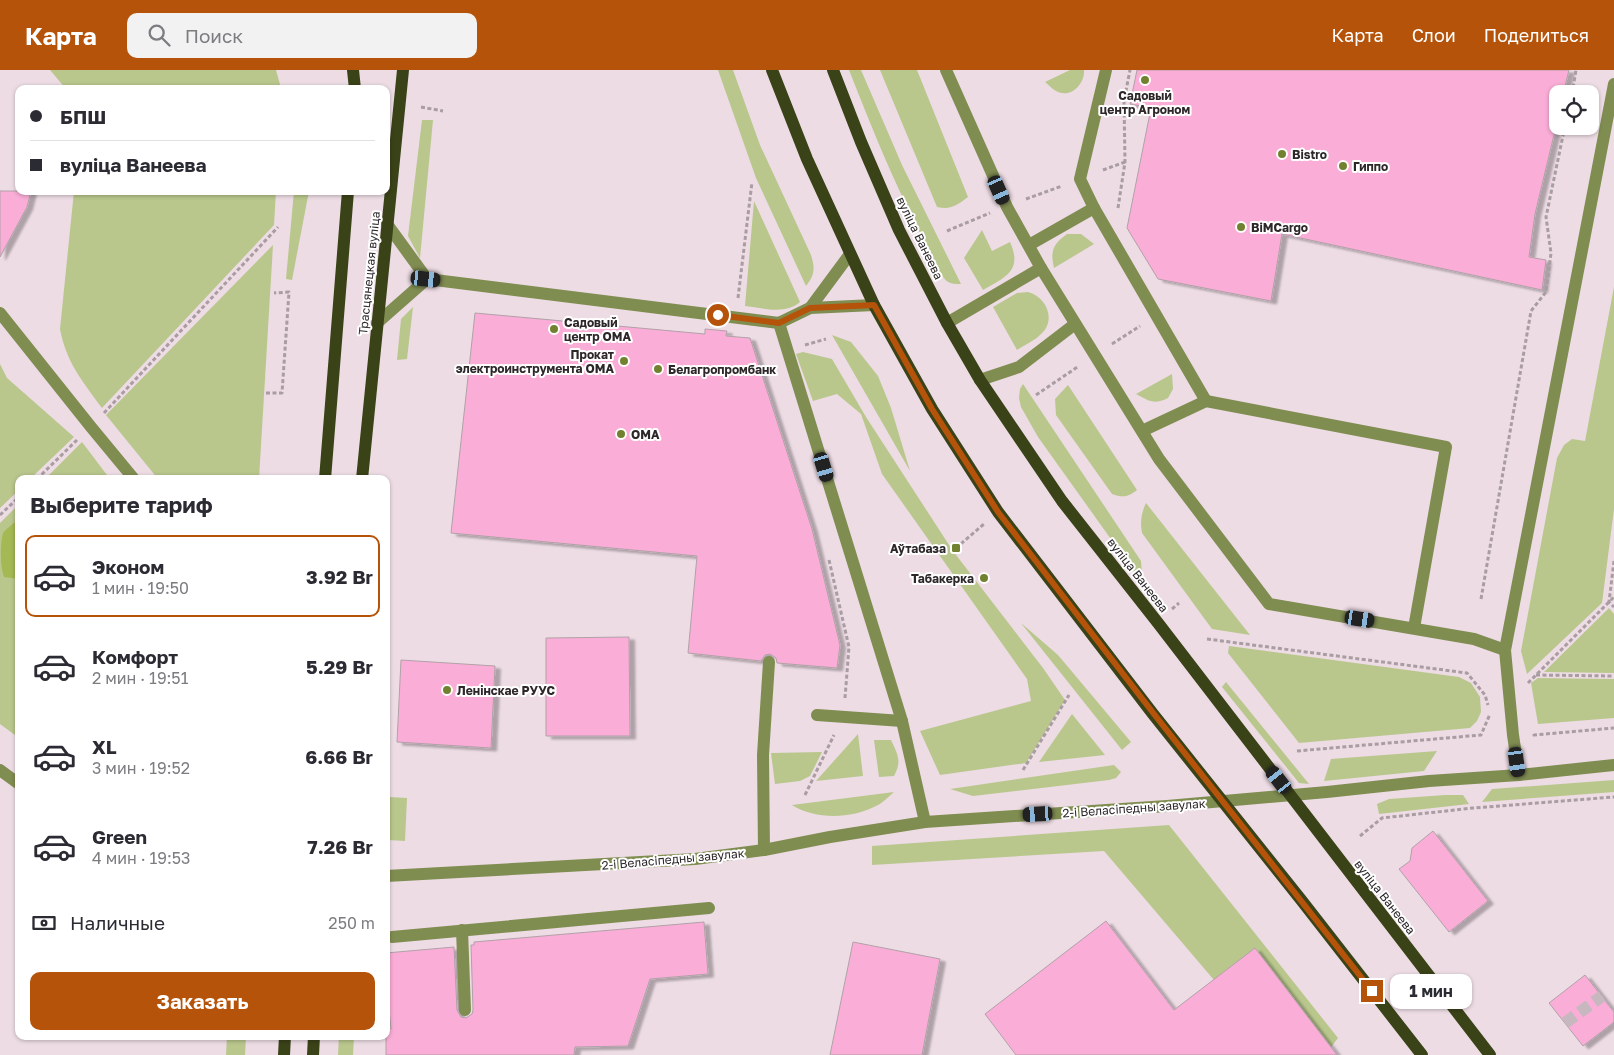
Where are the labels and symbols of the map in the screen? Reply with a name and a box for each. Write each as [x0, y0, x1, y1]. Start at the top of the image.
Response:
marker: Садовый центр Агроном [1139, 74, 1151, 86]
place label: Садовый центр Агроном [1100, 88, 1191, 117]
place label: Bistro [1292, 147, 1327, 162]
marker: Bistro [1276, 148, 1288, 160]
place label: Гиппо [1353, 159, 1388, 174]
marker: Гиппо [1337, 160, 1349, 172]
car [986, 173, 1011, 207]
street label: вуліца Ванеева [893, 194, 947, 282]
street label: Трасцянецкая вуліца [355, 210, 383, 336]
place label: BiMCargo [1251, 220, 1308, 235]
marker: BiMCargo [1235, 221, 1247, 233]
car [410, 270, 441, 288]
route start [707, 304, 729, 326]
place label: Садовый центр ОМА [564, 315, 631, 344]
marker: Садовый центр ОМА [548, 323, 560, 335]
place label: Прокат электроинструмента ОМА [456, 347, 614, 376]
marker: Прокат электроинструмента ОМА [618, 355, 630, 367]
place label: Белагропромбанк [668, 362, 776, 377]
marker: Белагропромбанк [652, 363, 664, 375]
place label: ОМА [631, 427, 660, 442]
marker: ОМА [615, 428, 627, 440]
car [812, 450, 835, 484]
street label: вуліца Ванеева [1104, 535, 1172, 615]
place label: Аўтабаза [890, 541, 946, 556]
marker: Аўтабаза [950, 542, 962, 554]
place label: Табакерка [911, 571, 974, 586]
marker: Табакерка [978, 572, 990, 584]
car [1344, 609, 1375, 629]
place label: Ленінскае РУУС [457, 683, 555, 698]
marker: Ленінскае РУУС [441, 684, 453, 696]
car [1507, 746, 1526, 778]
car [1263, 764, 1294, 796]
street label: 2-і Веласіпедны завулак [1062, 796, 1206, 820]
car [1022, 806, 1053, 822]
street label: 2-і Веласіпедны завулак [601, 845, 745, 873]
street label: вуліца Ванеева [1351, 857, 1419, 937]
callout: 1 мин [1390, 974, 1472, 1008]
route end [1361, 980, 1383, 1002]

